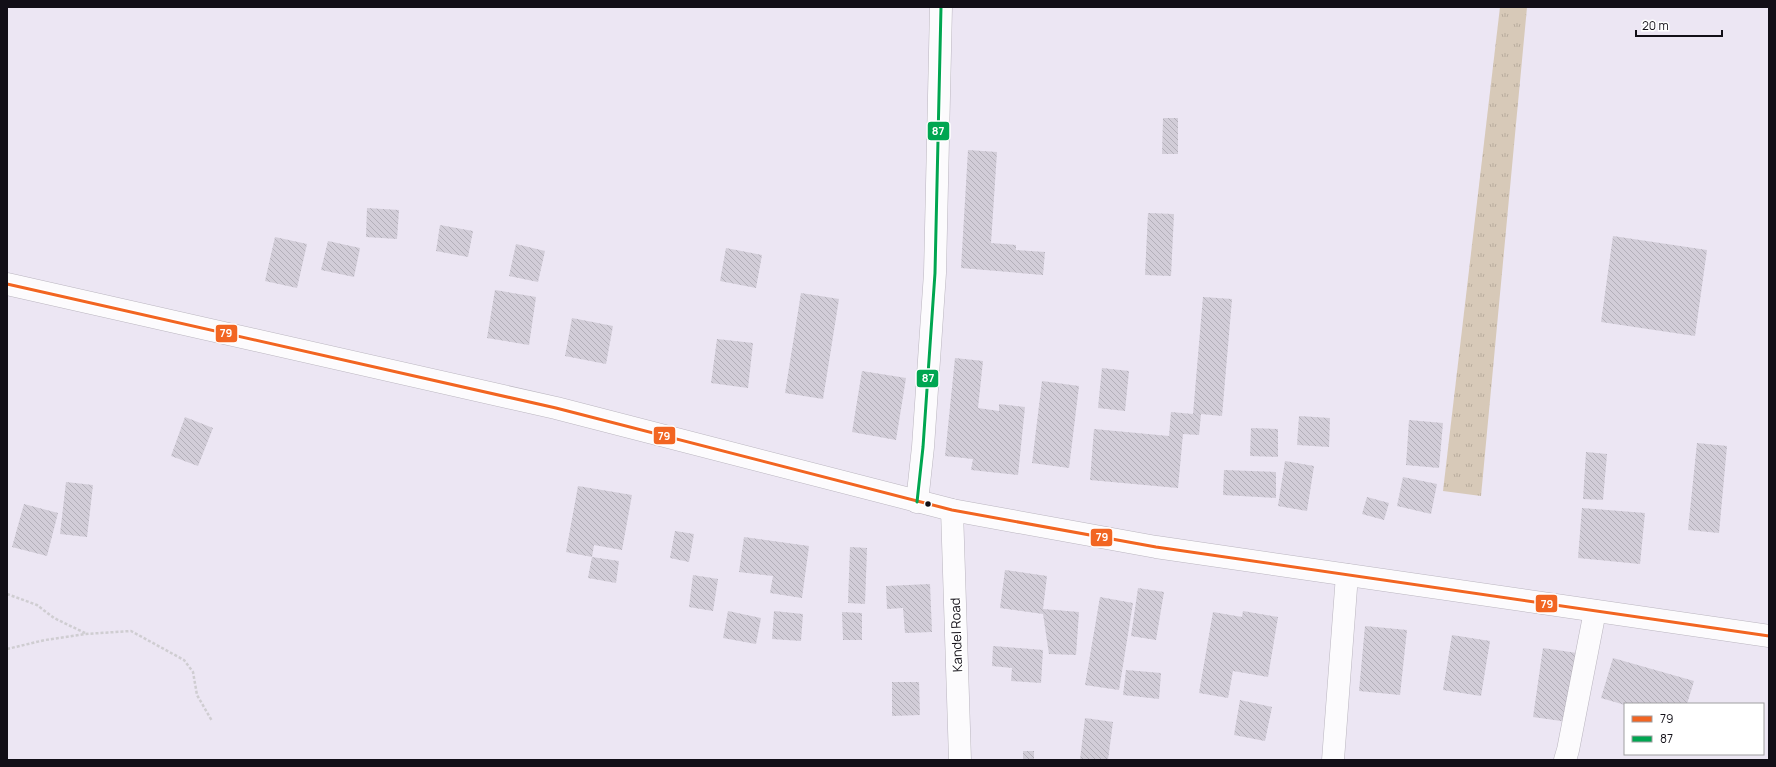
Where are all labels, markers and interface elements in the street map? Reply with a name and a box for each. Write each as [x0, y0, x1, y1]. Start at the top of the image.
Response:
scale bar [1636, 12, 1722, 38]
text: 20 m [1642, 17, 1669, 34]
line badge: 87 [927, 121, 950, 141]
text: 87 [932, 123, 944, 138]
line badge: 79 [215, 324, 238, 343]
text: 79 [220, 325, 233, 340]
line badge: 87 [916, 369, 939, 388]
text: 87 [922, 370, 934, 385]
line badge: 79 [653, 426, 676, 445]
text: 79 [658, 428, 671, 443]
unlabelled marker [923, 499, 933, 509]
line badge: 79 [1090, 528, 1113, 547]
text: 79 [1096, 529, 1109, 544]
line badge: 79 [1535, 594, 1558, 613]
text: 79 [1541, 596, 1554, 611]
street label: Kandel Road [946, 598, 966, 672]
legend [1624, 703, 1764, 755]
text: 79 [1660, 710, 1673, 727]
text: 87 [1660, 730, 1673, 747]

